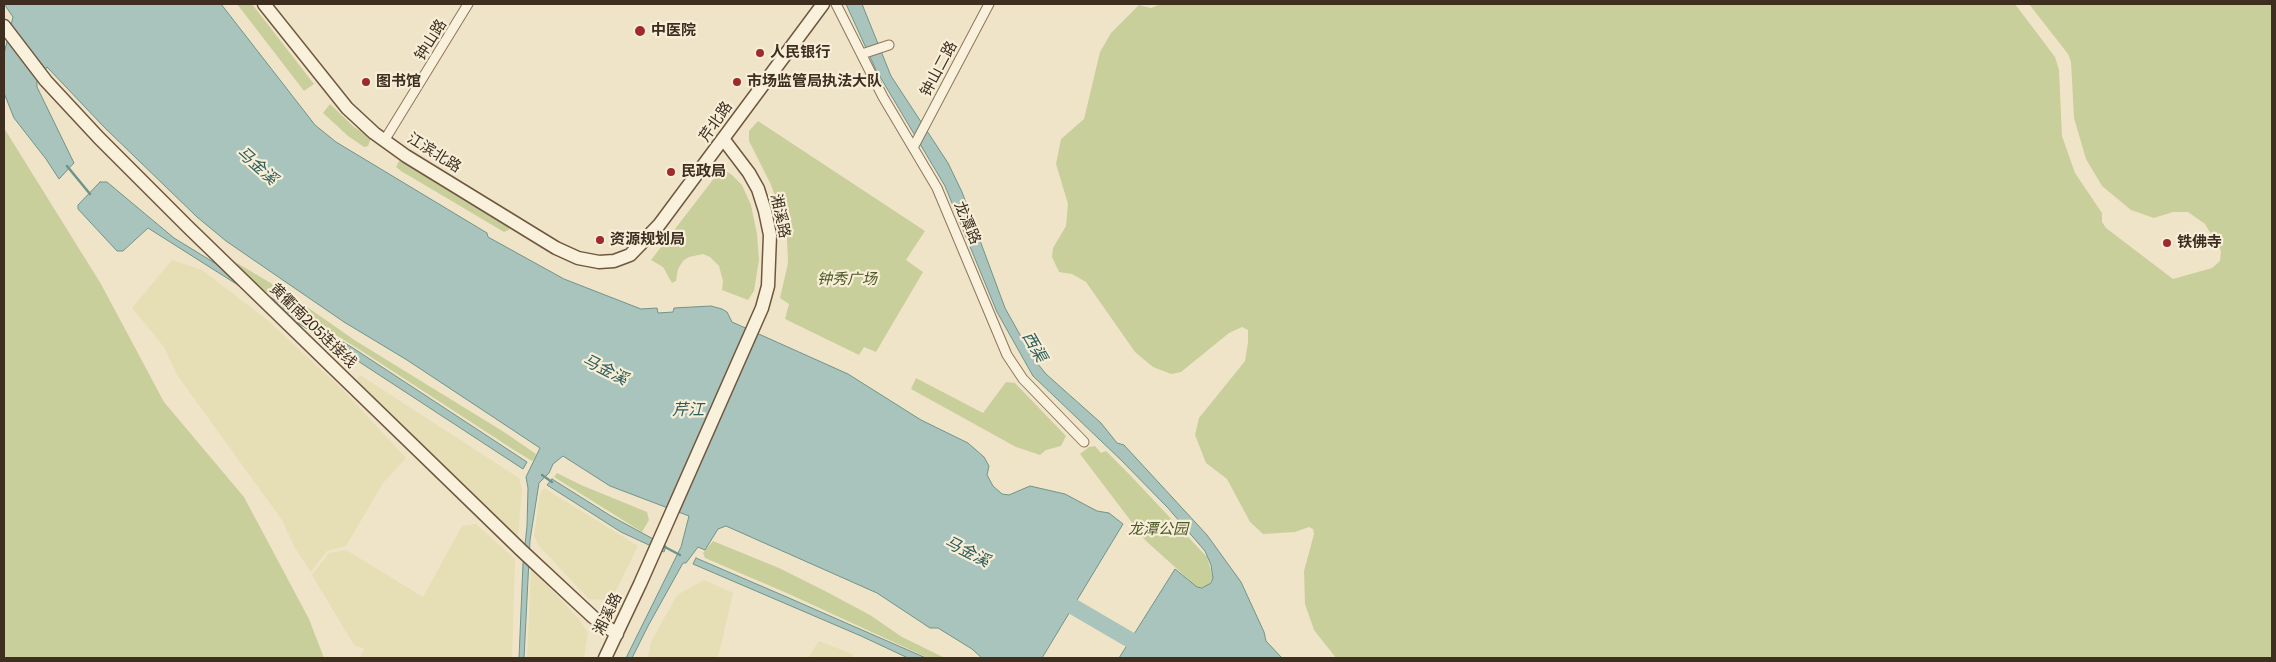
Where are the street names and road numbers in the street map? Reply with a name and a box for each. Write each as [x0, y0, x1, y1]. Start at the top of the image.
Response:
street label: 钟山路 [411, 16, 451, 64]
street label: 钟山二路 [917, 38, 961, 100]
street label: 芹北路 [696, 98, 736, 146]
street label: 江滨北路 [404, 129, 464, 177]
street label: 湘溪路 [767, 192, 793, 240]
street label: 龙潭路 [950, 199, 984, 247]
street label: 黄衢南205连接线 [266, 280, 360, 372]
street label: 湘溪路 [590, 590, 626, 638]

